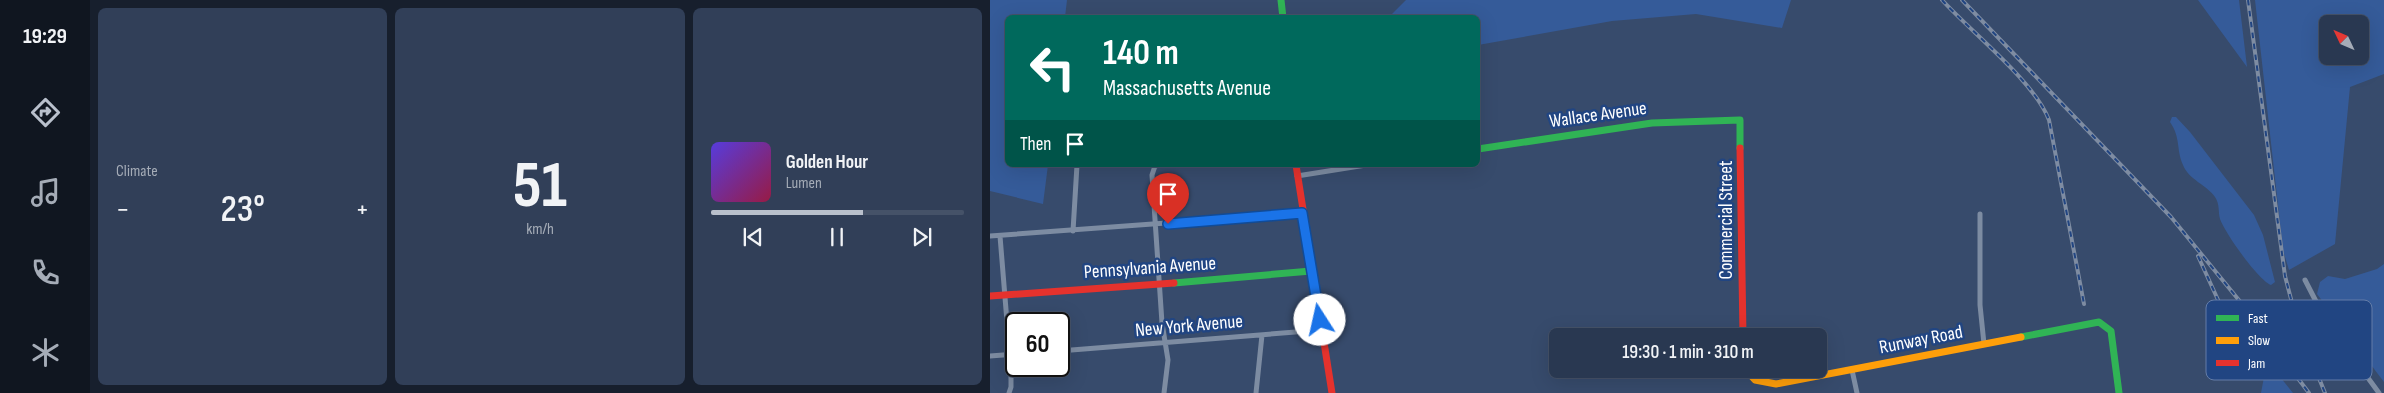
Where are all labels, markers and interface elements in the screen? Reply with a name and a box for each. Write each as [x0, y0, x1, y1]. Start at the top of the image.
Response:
north arrow [2319, 15, 2369, 65]
map controls [2319, 15, 2369, 65]
text: 19:29 [23, 23, 67, 50]
text: 140 m [1103, 32, 1179, 75]
icon: left [1020, 35, 1085, 100]
text: Massachusetts Avenue [1103, 75, 1271, 102]
icon: directions [28, 95, 63, 130]
street label: Wallace Avenue [1548, 97, 1648, 133]
icon: arrive [1061, 130, 1089, 158]
text: Then [1020, 133, 1051, 156]
text: 51 [513, 148, 567, 226]
text: Golden Hour [786, 151, 868, 174]
street label: Commercial Street [1715, 160, 1738, 280]
text: Climate [116, 162, 158, 181]
pin [1147, 173, 1189, 224]
text: Lumen [786, 174, 822, 193]
icon: music [28, 175, 63, 210]
icon: arrive [1154, 180, 1182, 208]
text: 23° [220, 187, 265, 232]
text: − [116, 193, 130, 226]
text: + [356, 193, 369, 226]
text: km/h [526, 220, 554, 239]
icon: previous [739, 223, 767, 251]
icon: pause [823, 223, 851, 251]
icon: next [908, 223, 936, 251]
street label: Pennsylvania Avenue [1083, 252, 1217, 284]
icon: phone [28, 255, 63, 290]
position arrow [1293, 293, 1345, 345]
legend [2206, 300, 2372, 380]
street label: New York Avenue [1134, 310, 1244, 342]
text: Fast [2248, 310, 2268, 327]
speed limit sign: 60 [1005, 312, 1070, 377]
street label: Runway Road [1877, 321, 1965, 359]
text: Slow [2248, 332, 2270, 349]
icon: climate [28, 335, 63, 370]
text: 19:30 · 1 min · 310 m [1622, 341, 1754, 364]
text: Jam [2247, 355, 2265, 372]

